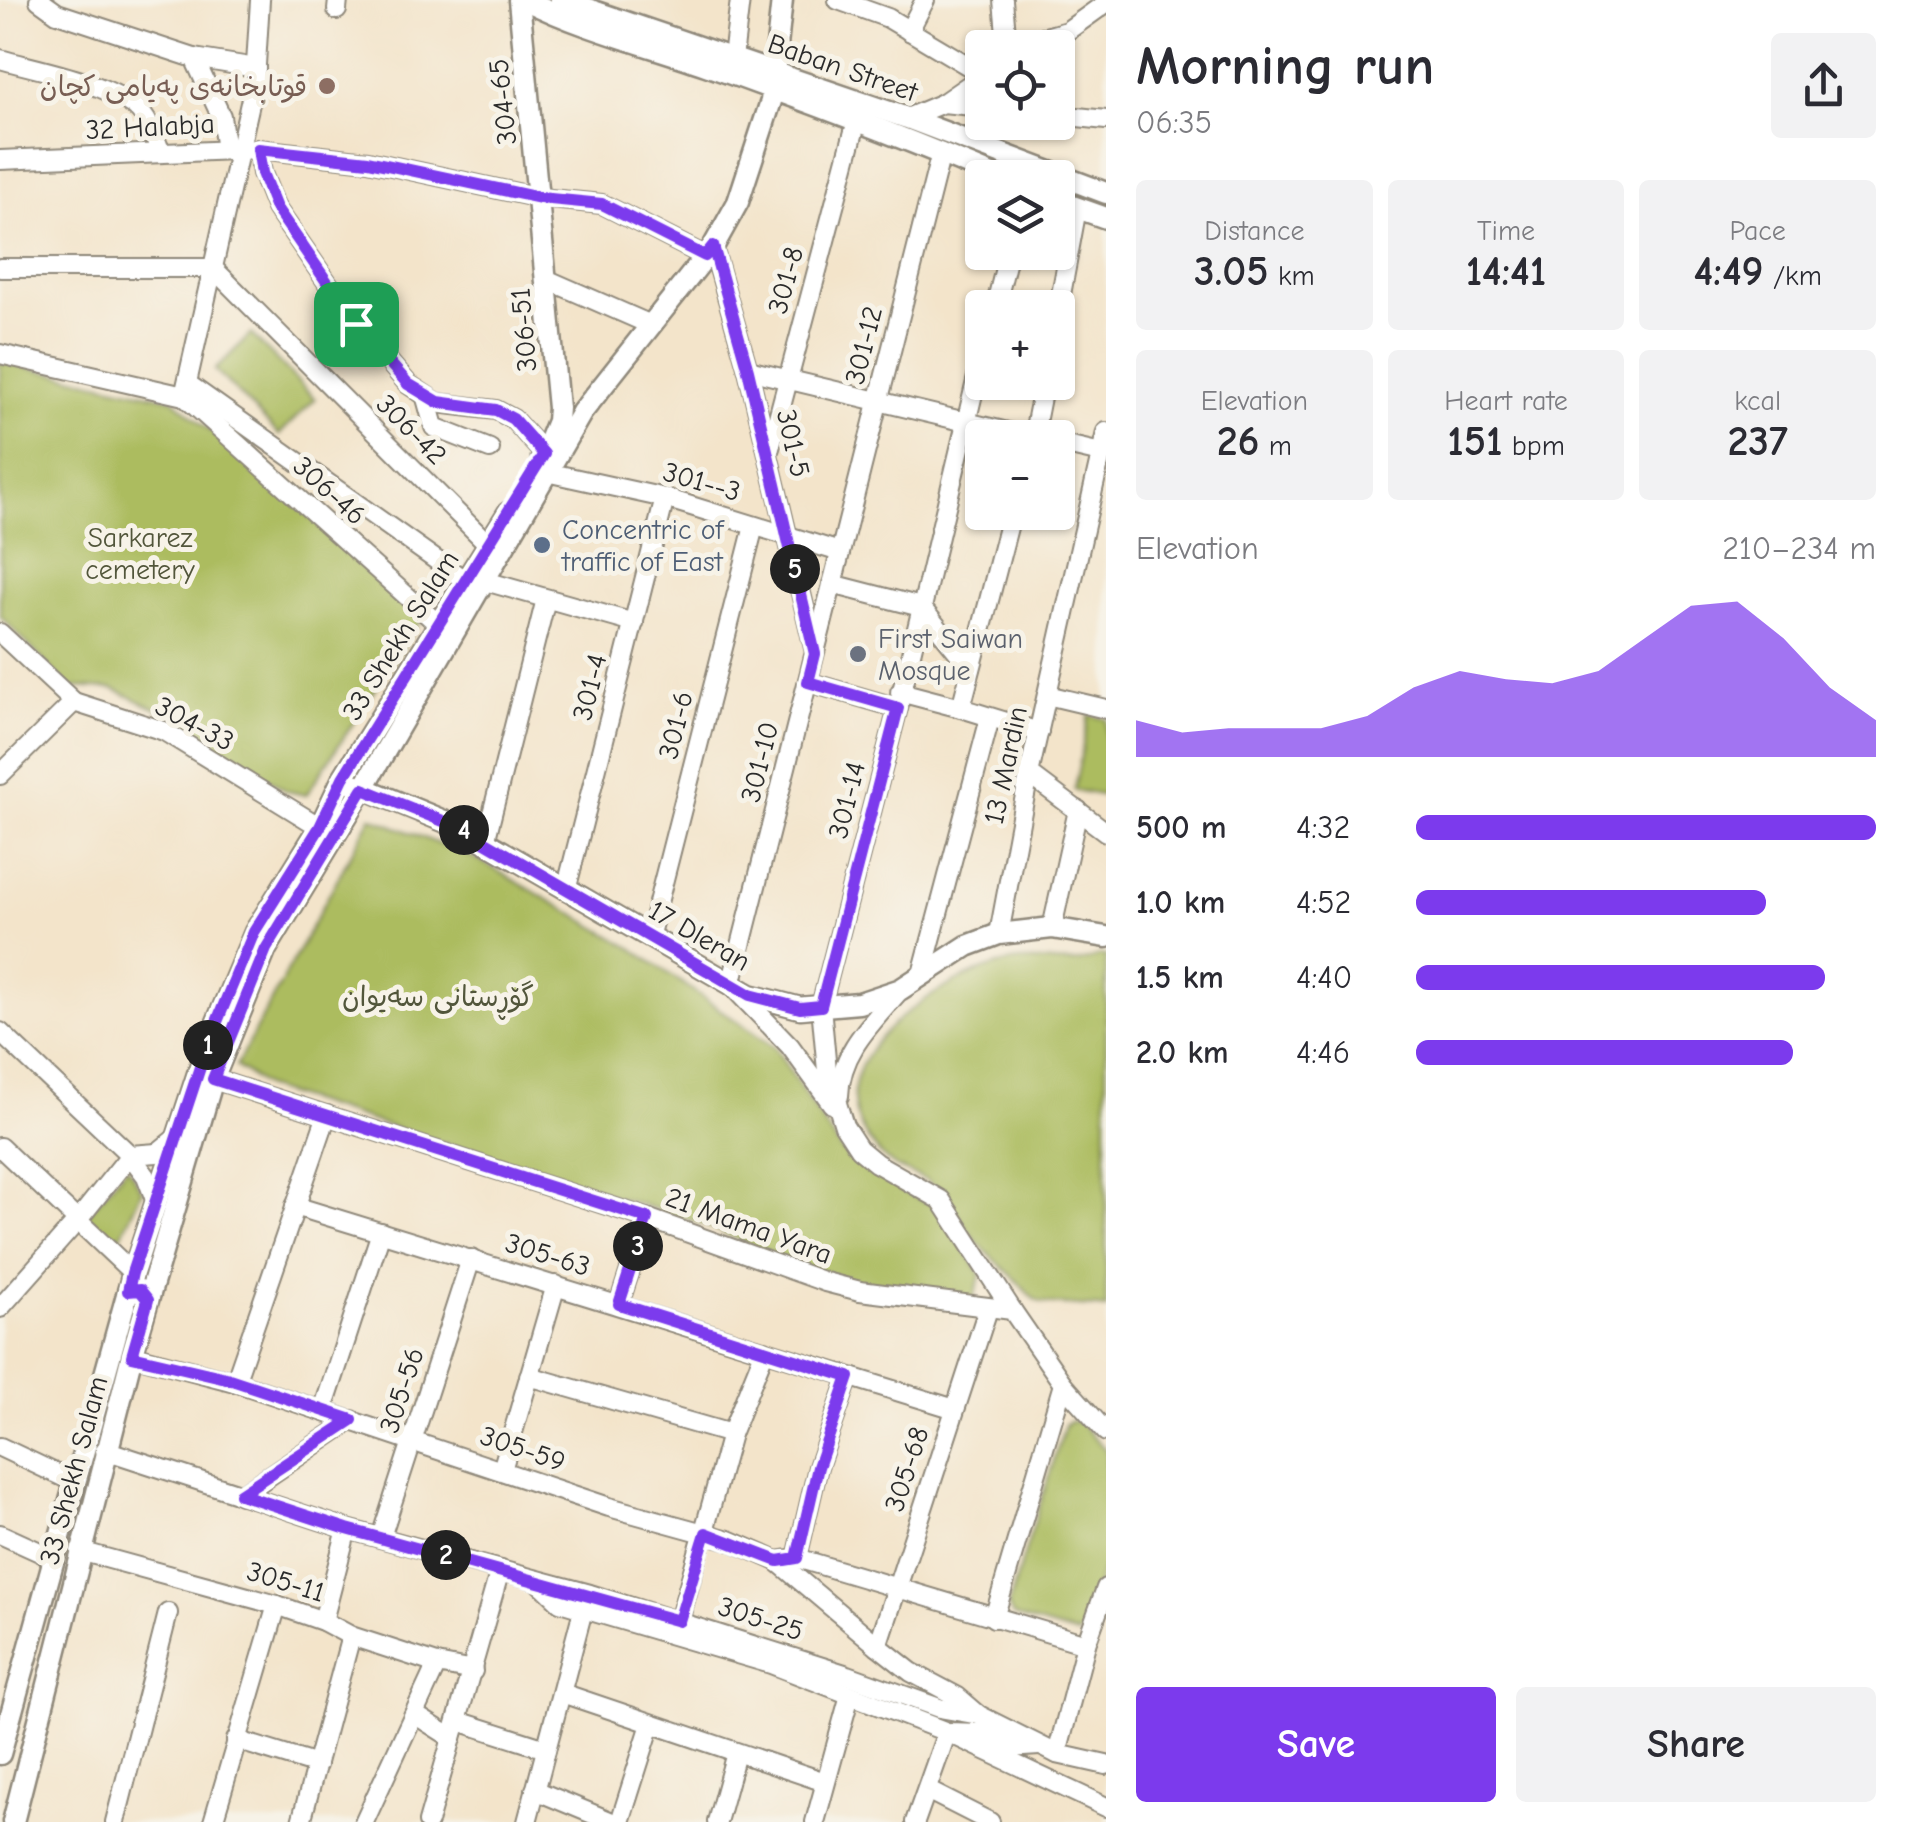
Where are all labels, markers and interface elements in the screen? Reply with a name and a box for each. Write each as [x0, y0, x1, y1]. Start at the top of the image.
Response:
street label: Baban Street [764, 27, 923, 109]
map controls [965, 30, 1075, 530]
button: locate [965, 30, 1075, 140]
button: share [1771, 33, 1876, 138]
text: Morning run [1136, 34, 1434, 98]
street label: 304-65 [483, 57, 523, 147]
place label: قوتابخانەی پەیامی کچان [40, 71, 307, 105]
marker: قوتابخانەی پەیامی کچان [316, 75, 338, 97]
text: 06:35 [1136, 104, 1212, 141]
street label: 32 Halabja [85, 108, 215, 146]
button: layers [965, 160, 1075, 270]
text: Distance [1204, 215, 1304, 247]
text: Time [1477, 215, 1535, 247]
text: Pace [1729, 215, 1786, 247]
street label: 301-8 [762, 243, 810, 317]
text: 3.05 [1194, 247, 1269, 296]
text: 14:41 [1466, 247, 1546, 296]
text: 4:49 [1693, 247, 1764, 296]
text: km [1269, 260, 1315, 292]
text: /km [1764, 260, 1822, 292]
pin [314, 282, 399, 367]
street label: 306-51 [504, 287, 544, 373]
button: + [965, 290, 1075, 400]
icon: arrive [329, 297, 384, 352]
street label: 301-12 [839, 303, 889, 388]
text: Elevation [1201, 385, 1308, 417]
text: Heart rate [1444, 385, 1568, 417]
text: kcal [1734, 385, 1781, 417]
street label: 306-42 [370, 388, 453, 471]
street label: 301-5 [770, 406, 816, 480]
text: 26 [1217, 417, 1260, 466]
text: 151 [1447, 417, 1502, 466]
text: 237 [1727, 417, 1788, 466]
button: − [965, 420, 1075, 530]
text: m [1260, 430, 1292, 462]
text: bpm [1502, 430, 1565, 462]
street label: 306-46 [287, 450, 372, 532]
street label: 301--3 [659, 456, 744, 508]
place label: Concentric of traffic of East [560, 514, 726, 578]
park label: Sarkarez cemetery [85, 522, 195, 586]
text: Elevation [1136, 530, 1259, 567]
text: 210–234 m [1722, 530, 1876, 567]
marker: Concentric of traffic of East [531, 534, 553, 556]
pin: 5 [770, 544, 820, 594]
street label: 33 Shekh Salam [336, 545, 466, 726]
text: 5 [788, 553, 802, 585]
place label: First Saiwan Mosque [878, 623, 1023, 687]
marker: First Saiwan Mosque [847, 643, 869, 665]
street label: 301-4 [566, 651, 614, 724]
street label: 301-6 [652, 688, 700, 762]
street label: 304-33 [150, 690, 239, 758]
street label: 13 Mardin [978, 703, 1034, 827]
street label: 301-10 [735, 719, 785, 806]
street label: 301-14 [822, 758, 872, 842]
pin: 4 [439, 805, 489, 855]
text: 500 m [1136, 809, 1226, 846]
text: 4:32 [1296, 809, 1350, 846]
text: 4 [457, 814, 471, 846]
text: 1.0 km [1136, 884, 1225, 921]
text: 4:52 [1296, 884, 1351, 921]
street label: 17 Dleran [643, 894, 756, 978]
text: 1.5 km [1136, 959, 1224, 996]
text: 4:40 [1296, 959, 1352, 996]
park label: گۆڕستانی سەیوان [342, 980, 534, 1020]
pin: 1 [183, 1020, 233, 1070]
text: 1 [202, 1029, 214, 1061]
text: 2.0 km [1136, 1034, 1228, 1071]
text: 4:46 [1296, 1034, 1350, 1071]
street label: 21 Mama Yara [661, 1181, 836, 1271]
pin: 3 [613, 1221, 663, 1271]
street label: 305-63 [501, 1227, 594, 1283]
text: 3 [631, 1230, 645, 1262]
street label: 305-56 [373, 1344, 431, 1437]
street label: 33 Shekh Salam [33, 1373, 114, 1568]
street label: 305-59 [476, 1420, 569, 1478]
street label: 305-68 [878, 1423, 936, 1516]
pin: 2 [421, 1530, 471, 1580]
text: 2 [439, 1539, 453, 1571]
street label: 305-11 [243, 1555, 329, 1609]
street label: 305-25 [714, 1590, 807, 1648]
button: Save [1136, 1687, 1496, 1802]
button: Share [1516, 1687, 1876, 1802]

